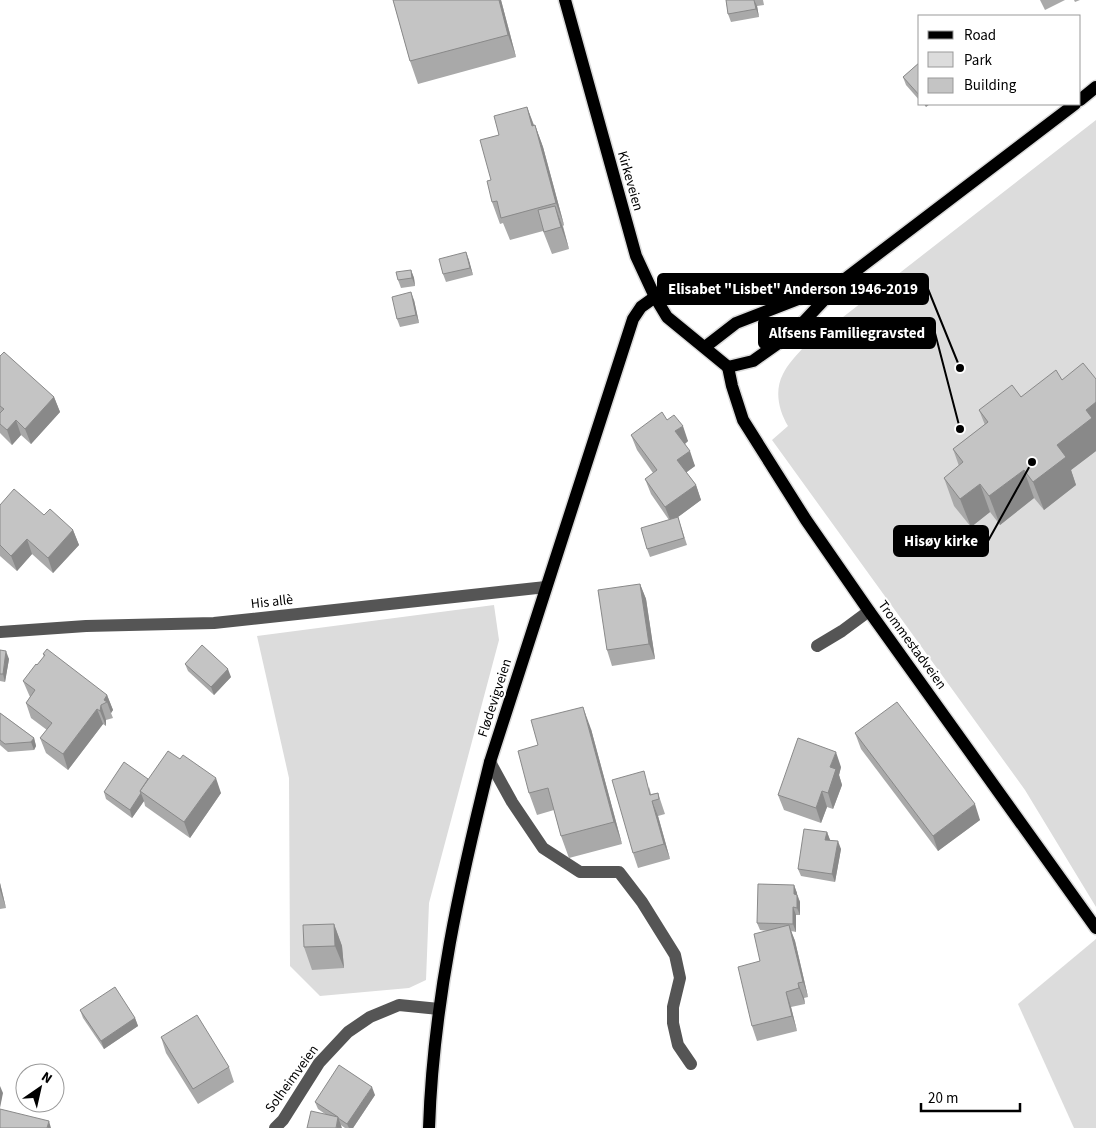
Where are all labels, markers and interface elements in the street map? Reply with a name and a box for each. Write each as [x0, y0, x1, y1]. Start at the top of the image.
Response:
legend [918, 15, 1081, 105]
text: Road [964, 25, 996, 46]
text: Park [964, 50, 993, 71]
text: Building [964, 75, 1017, 96]
street label: Kirkeveien [612, 149, 648, 213]
callout: Elisabet "Lisbet" Anderson 1946-2019 [658, 274, 928, 304]
text: Elisabet "Lisbet" Anderson 1946-2019 [668, 279, 918, 300]
callout: Alfsens Familiegravsted [759, 318, 935, 348]
text: Alfsens Familiegravsted [768, 323, 925, 344]
callout: Hisøy kirke [894, 526, 988, 556]
text: Hisøy kirke [904, 531, 978, 552]
street label: His allè [250, 590, 294, 614]
street label: Trommestadveien [873, 596, 951, 694]
street label: Flødevigveien [473, 656, 517, 740]
street label: Solheimveien [260, 1041, 324, 1117]
north arrow [15, 1063, 65, 1113]
text: N [37, 1067, 56, 1089]
scale bar [921, 1080, 1020, 1112]
text: 20 m [928, 1088, 958, 1109]

